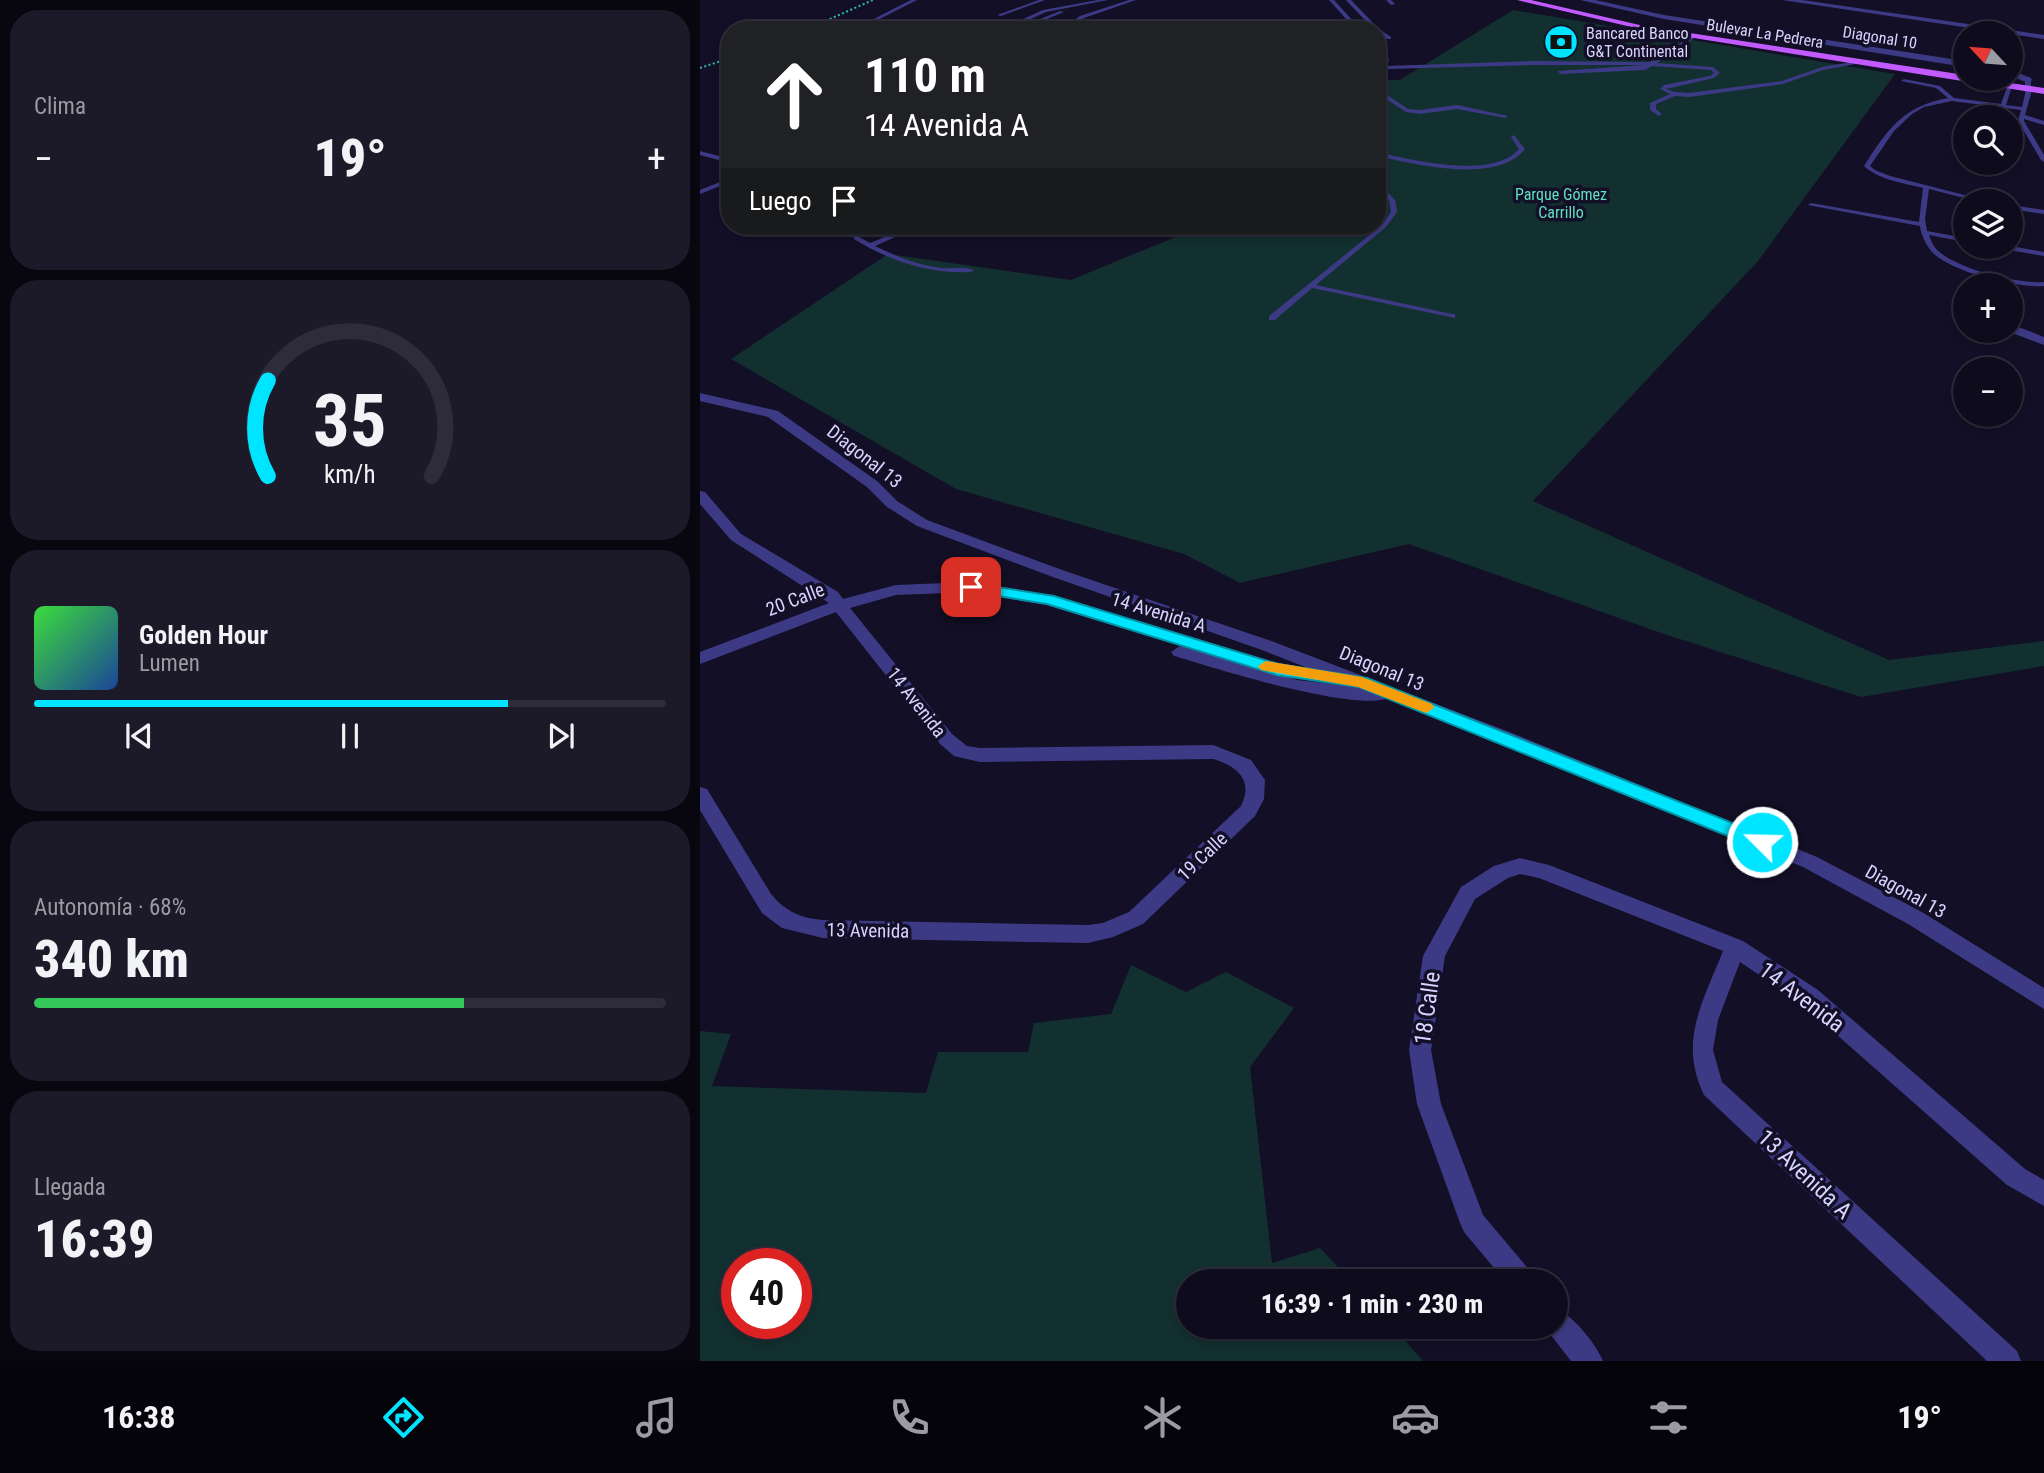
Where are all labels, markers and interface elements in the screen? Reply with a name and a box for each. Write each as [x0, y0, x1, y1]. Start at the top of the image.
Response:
street label: Bulevar La Pedrera [1705, 15, 1825, 52]
north arrow [1953, 21, 2023, 91]
map controls [1953, 21, 2023, 427]
street label: Diagonal 10 [1841, 22, 1918, 53]
bank icon: Bancared Banco G&T Continental [1542, 23, 1580, 61]
place label: Bancared Banco G&T Continental [1586, 24, 1689, 61]
text: 110 m [864, 47, 986, 104]
icon: ahead [749, 49, 840, 140]
text: Clima [34, 93, 86, 120]
button: search [1953, 105, 2023, 175]
text: 14 Avenida A [864, 106, 1029, 144]
text: 19° [313, 128, 387, 189]
text: − [34, 137, 53, 181]
text: + [647, 137, 666, 181]
icon: arrive [825, 182, 863, 220]
park label: Parque Gómez Carrillo [1515, 185, 1607, 222]
text: Luego [749, 186, 811, 216]
button: layers [1953, 189, 2023, 259]
button: + [1953, 273, 2023, 343]
button: − [1953, 357, 2023, 427]
text: 35 [313, 379, 387, 465]
street label: Diagonal 13 [823, 420, 907, 493]
text: km/h [324, 460, 376, 489]
pin [941, 557, 1001, 617]
icon: arrive [952, 568, 990, 606]
street label: 20 Calle [763, 578, 828, 621]
street label: 14 Avenida A [1109, 587, 1209, 638]
text: Golden Hour [139, 620, 268, 650]
street label: Diagonal 13 [1336, 641, 1427, 696]
text: Lumen [139, 650, 200, 677]
street label: 14 Avenida [882, 663, 951, 742]
icon: previous [120, 717, 158, 755]
icon: pause [331, 717, 369, 755]
icon: next [542, 717, 580, 755]
position arrow [1725, 805, 1799, 879]
street label: 19 Calle [1173, 827, 1232, 886]
street label: Diagonal 13 [1861, 860, 1950, 923]
text: Autonomía · 68% [34, 894, 186, 921]
street label: 13 Avenida [826, 918, 909, 943]
text: 340 km [34, 929, 189, 990]
street label: 14 Avenida [1754, 957, 1850, 1038]
street label: 18 Calle [1409, 970, 1446, 1046]
street label: 13 Avenida A [1752, 1124, 1857, 1225]
text: Llegada [34, 1174, 106, 1201]
text: 16:39 [34, 1209, 154, 1270]
speed limit sign: 40 [721, 1248, 812, 1339]
text: 16:39 · 1 min · 230 m [1261, 1289, 1483, 1319]
icon: directions [379, 1393, 428, 1442]
icon: music [632, 1393, 681, 1442]
icon: phone [885, 1393, 934, 1442]
icon: climate [1138, 1393, 1187, 1442]
icon: car [1391, 1393, 1440, 1442]
icon: filters [1644, 1393, 1693, 1442]
text: 16:38 [102, 1398, 175, 1436]
text: 19° [1897, 1398, 1942, 1436]

